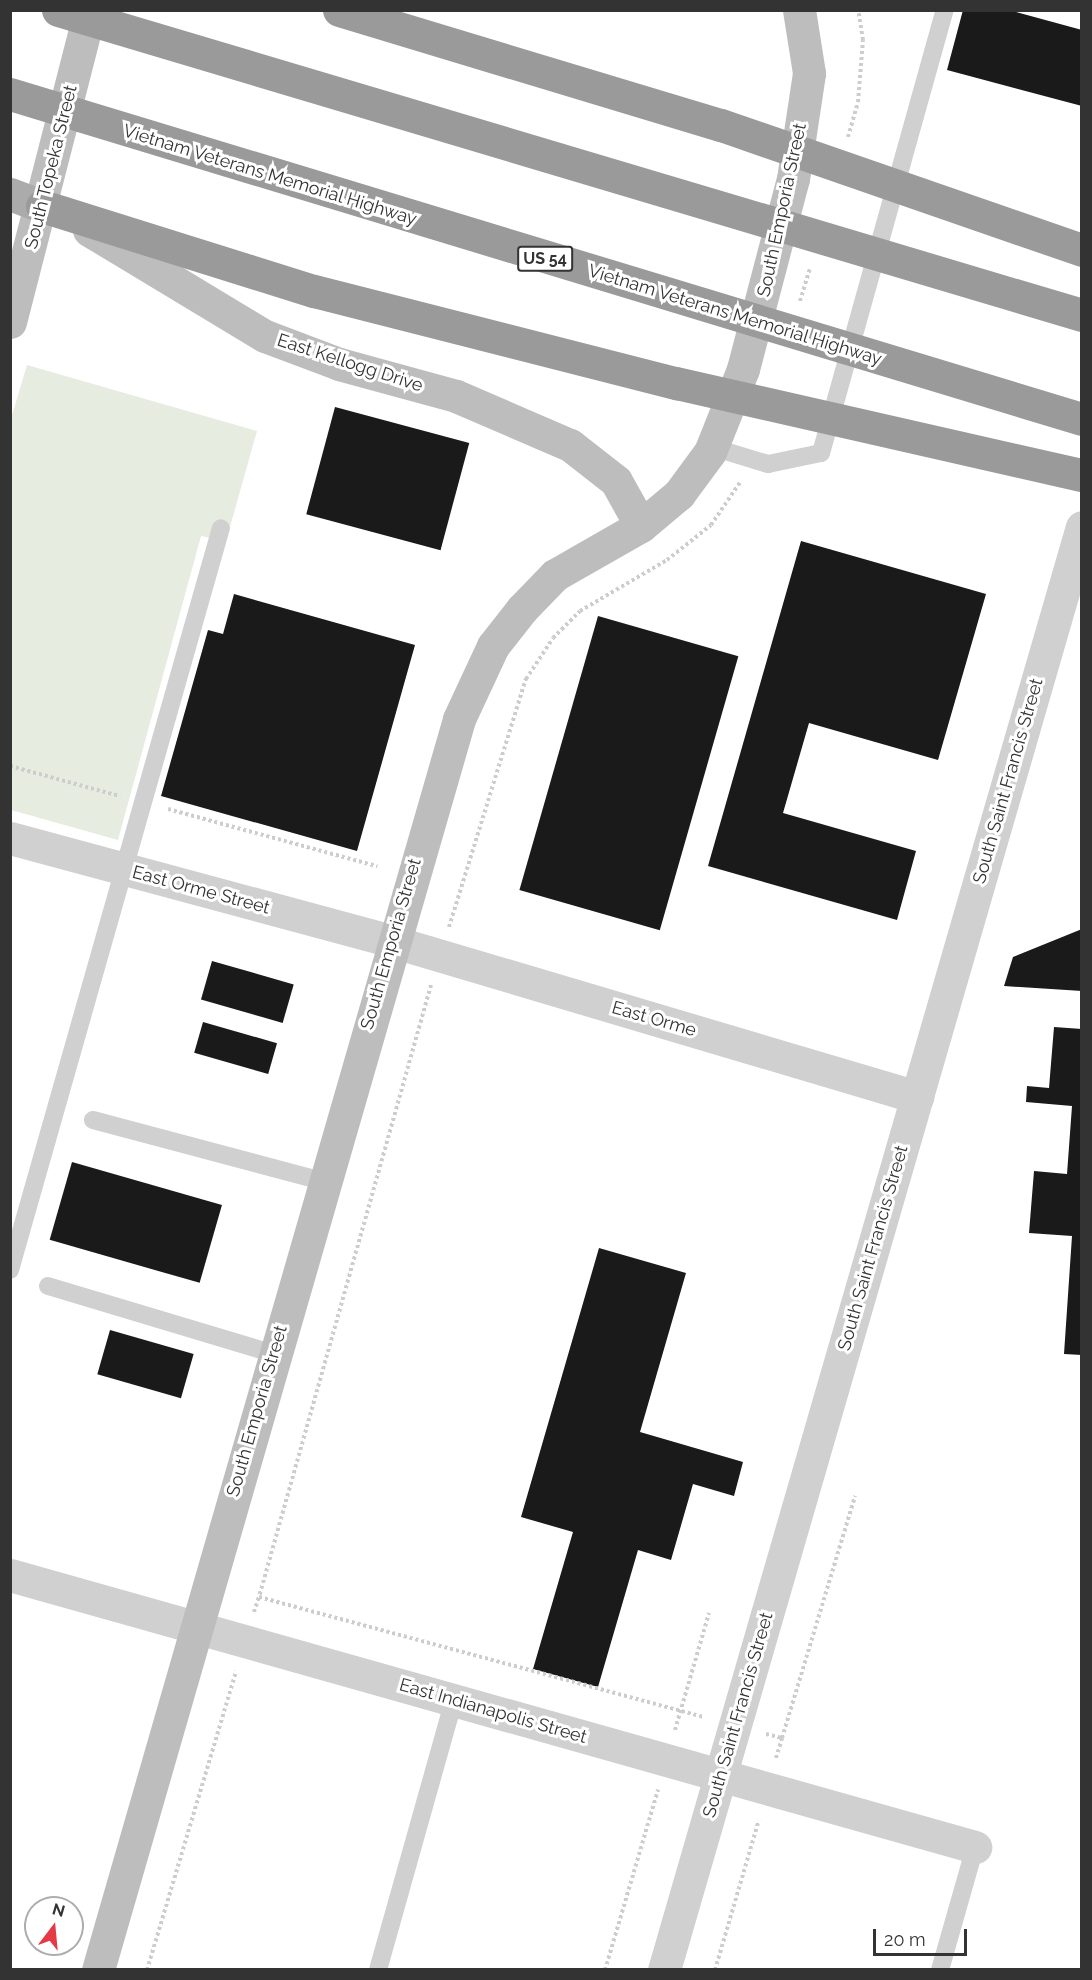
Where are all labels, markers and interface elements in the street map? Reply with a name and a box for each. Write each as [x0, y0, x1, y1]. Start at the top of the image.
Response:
street label: South Topeka Street [20, 83, 82, 251]
street label: Vietnam Veterans Memorial Highway [120, 120, 420, 230]
street label: South Emporia Street [753, 121, 811, 299]
road number: US 54 [516, 246, 574, 272]
street label: Vietnam Veterans Memorial Highway [585, 260, 885, 370]
street label: East Kellogg Drive [274, 329, 426, 397]
street label: South Saint Francis Street [968, 676, 1048, 886]
street label: South Emporia Street [356, 856, 426, 1032]
street label: East Orme Street [130, 861, 272, 919]
street label: East Orme [609, 997, 699, 1041]
street label: South Saint Francis Street [833, 1143, 913, 1353]
street label: South Emporia Street [222, 1323, 292, 1499]
street label: South Saint Francis Street [698, 1610, 778, 1820]
street label: East Indianapolis Street [397, 1674, 589, 1748]
north arrow [24, 1896, 84, 1956]
text: N [50, 1899, 67, 1921]
scale bar [876, 1917, 970, 1955]
text: 20 m [884, 1929, 926, 1950]

